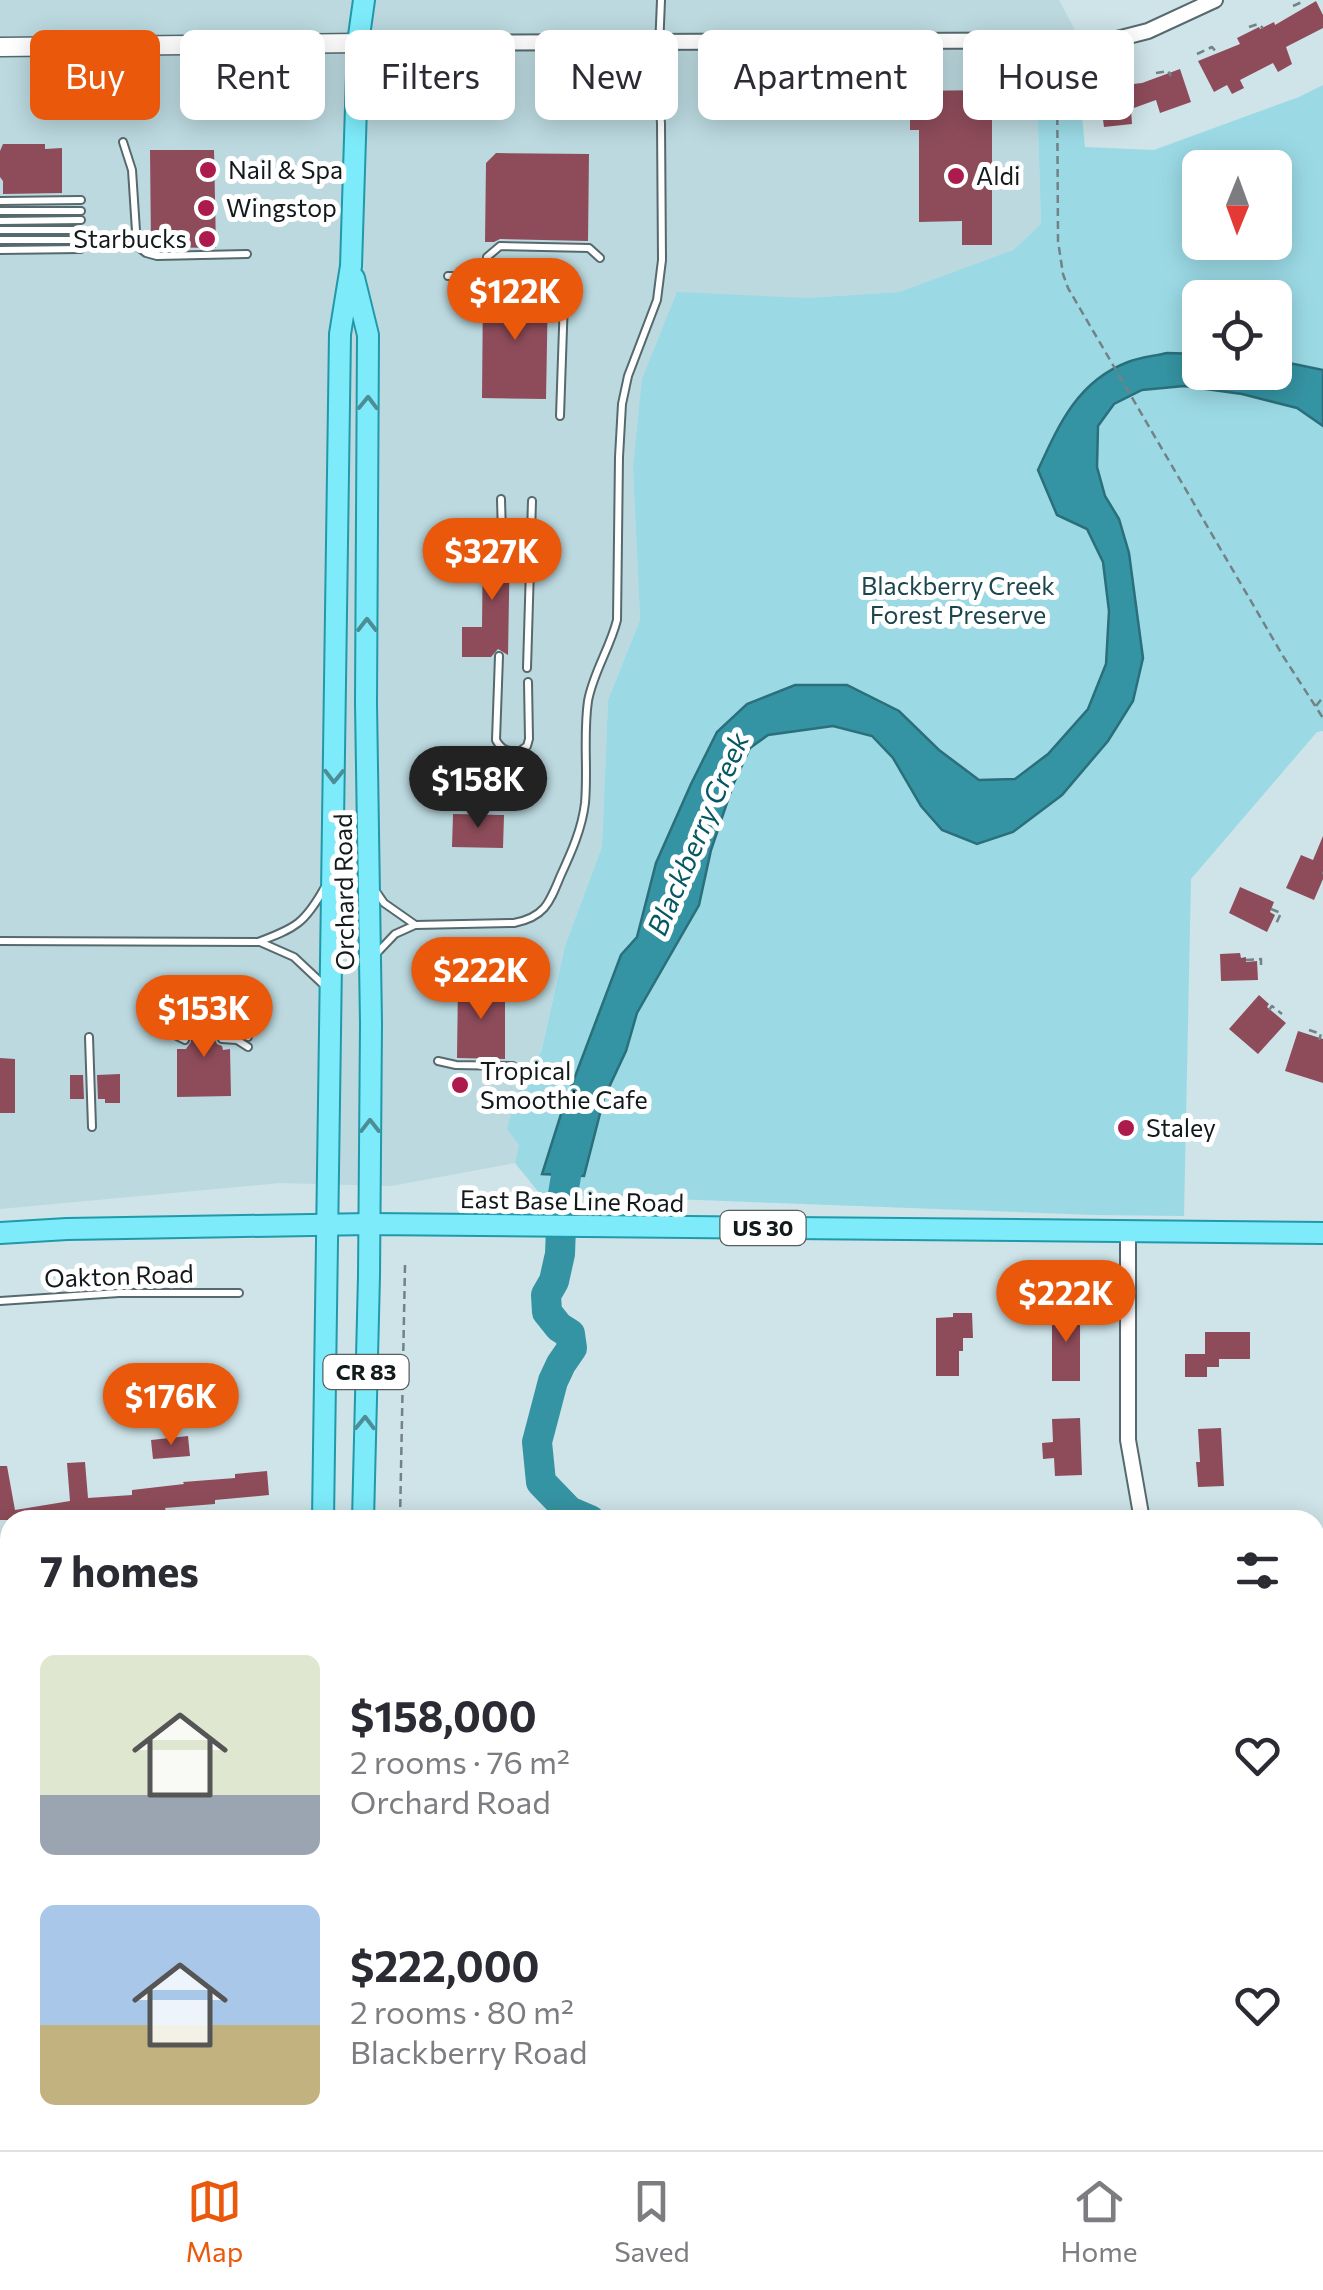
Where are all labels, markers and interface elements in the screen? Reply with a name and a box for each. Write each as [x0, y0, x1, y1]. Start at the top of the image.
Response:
chip: Buy [30, 30, 160, 120]
chip: Rent [180, 30, 325, 120]
chip: Filters [345, 30, 515, 120]
chip: New [535, 30, 678, 120]
chip: Apartment [698, 30, 943, 120]
chip: House [963, 30, 1134, 120]
north arrow [1182, 150, 1292, 260]
map controls [1182, 150, 1292, 390]
place label: Nail & Spa [228, 154, 343, 184]
marker: Nail & Spa [197, 159, 219, 181]
place label: Aldi [976, 160, 1020, 190]
marker: Aldi [945, 165, 967, 187]
place label: Wingstop [226, 192, 337, 222]
marker: Wingstop [195, 197, 217, 219]
place label: Starbucks [73, 223, 187, 253]
marker: Starbucks [196, 228, 218, 250]
pin: $122K [445, 258, 585, 343]
text: $122K [469, 270, 561, 310]
button: locate [1182, 280, 1292, 390]
one-way arrow [357, 394, 378, 410]
pin: $327K [422, 518, 562, 603]
text: $327K [445, 530, 539, 570]
park label: Blackberry Creek Forest Preserve [861, 570, 1055, 629]
one-way arrow [356, 616, 378, 632]
water label: Blackberry Creek [639, 726, 755, 940]
pin: $158K [408, 746, 548, 831]
text: $158K [431, 758, 525, 798]
one-way arrow [323, 770, 345, 785]
street label: Orchard Road [327, 813, 359, 971]
pin: $222K [411, 937, 551, 1022]
text: $222K [433, 949, 529, 989]
pin: $153K [134, 975, 274, 1060]
text: $153K [158, 987, 250, 1027]
place label: Tropical Smoothie Cafe [480, 1055, 648, 1114]
marker: Tropical Smoothie Cafe [449, 1074, 471, 1096]
place label: Staley [1146, 1112, 1216, 1142]
marker: Staley [1115, 1117, 1137, 1139]
one-way arrow [359, 1118, 381, 1134]
street label: East Base Line Road [460, 1183, 684, 1217]
road number: US 30 [720, 1211, 806, 1245]
street label: Oakton Road [44, 1257, 194, 1293]
pin: $222K [996, 1260, 1136, 1345]
text: $222K [1018, 1272, 1114, 1312]
road number: CR 83 [324, 1355, 408, 1389]
pin: $176K [101, 1363, 241, 1448]
text: $176K [125, 1375, 217, 1415]
one-way arrow [354, 1414, 376, 1430]
icon: filters [1230, 1543, 1285, 1598]
text: 7 homes [40, 1544, 199, 1596]
text: $158,000 [350, 1689, 537, 1741]
icon: home [120, 1695, 240, 1815]
icon: heart [1230, 1728, 1285, 1783]
text: 2 rooms · 76 m² [350, 1741, 570, 1781]
text: Orchard Road [350, 1781, 551, 1821]
text: $222,000 [350, 1939, 539, 1991]
icon: home [120, 1945, 240, 2065]
icon: heart [1230, 1978, 1285, 2033]
text: 2 rooms · 80 m² [350, 1991, 574, 2031]
text: Blackberry Road [350, 2031, 587, 2071]
tab: Map [185, 2174, 243, 2268]
tab: Saved [614, 2174, 690, 2268]
tab: Home [1061, 2174, 1138, 2268]

